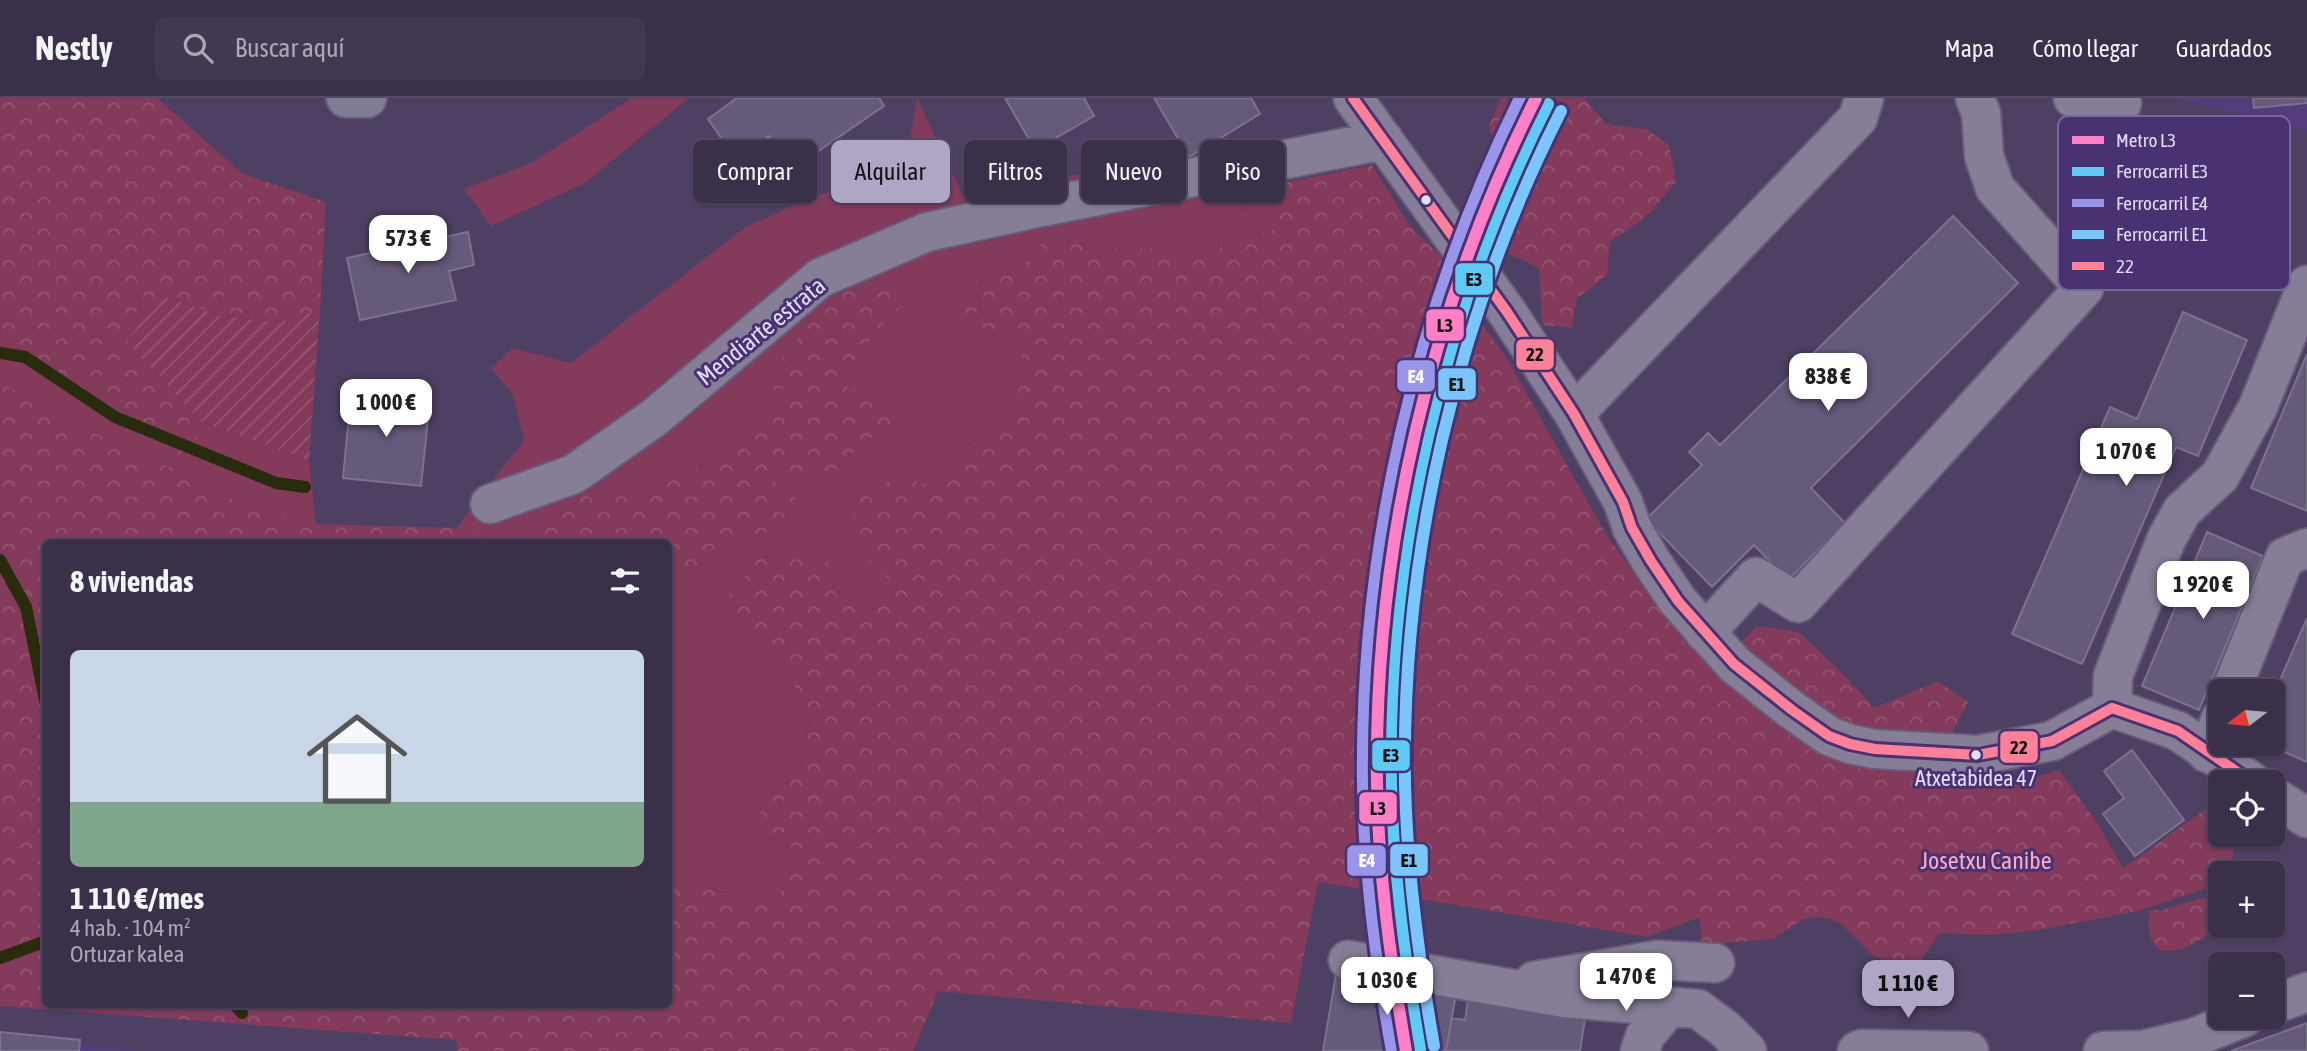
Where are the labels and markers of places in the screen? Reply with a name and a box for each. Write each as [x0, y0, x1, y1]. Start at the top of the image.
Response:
unlabelled marker [1419, 193, 1433, 207]
pin: 573 € [359, 216, 457, 275]
pin: 838 € [1779, 354, 1877, 413]
pin: 1 000 € [321, 380, 451, 439]
pin: 1 070 € [2061, 428, 2191, 488]
pin: 1 920 € [2138, 561, 2268, 621]
marker: Atxetabidea 47 [1969, 748, 1983, 762]
place label: Atxetabidea 47 [1915, 765, 2037, 791]
pin: 1 470 € [1561, 954, 1691, 1013]
pin: 1 030 € [1322, 958, 1452, 1017]
pin: 1 110 € [1843, 960, 1973, 1020]

